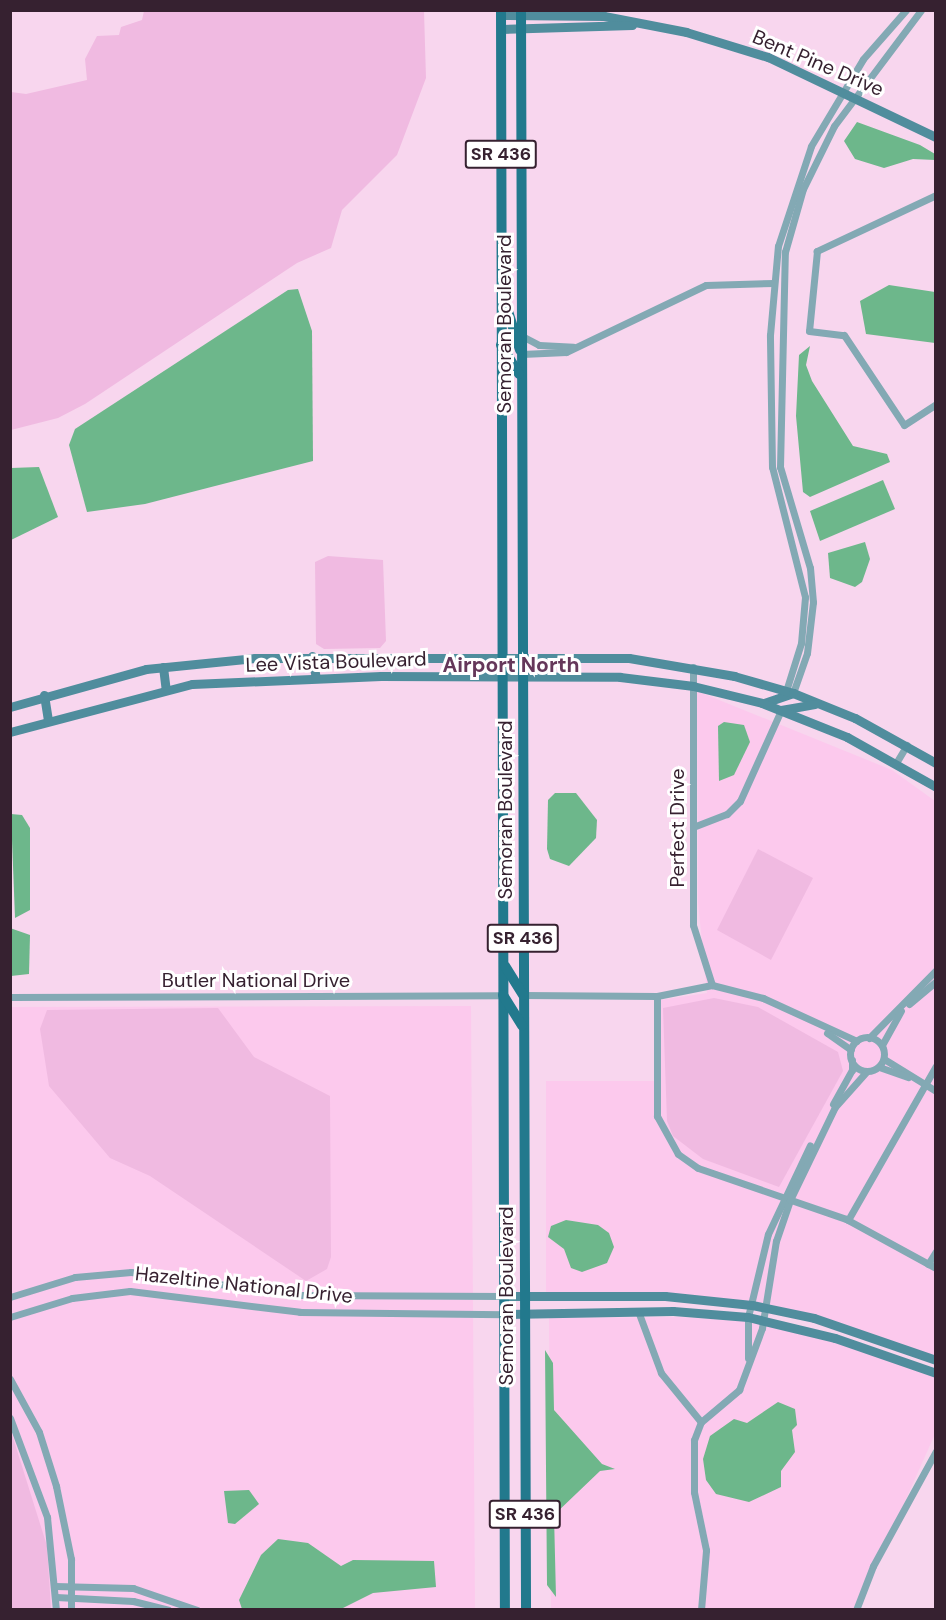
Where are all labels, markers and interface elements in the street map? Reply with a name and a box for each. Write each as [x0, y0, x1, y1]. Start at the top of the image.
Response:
street label: Bent Pine Drive [749, 25, 887, 101]
road number: SR 436 [464, 139, 538, 169]
street label: Semoran Boulevard [492, 235, 516, 413]
street label: Lee Vista Boulevard [245, 647, 427, 677]
district label: Airport North [442, 652, 580, 678]
street label: Semoran Boulevard [493, 721, 517, 899]
street label: Perfect Drive [665, 768, 689, 888]
road number: SR 436 [486, 923, 560, 953]
street label: Butler National Drive [162, 968, 350, 992]
street label: Semoran Boulevard [494, 1207, 518, 1385]
street label: Hazeltine National Drive [134, 1262, 354, 1308]
road number: SR 436 [488, 1499, 562, 1529]

